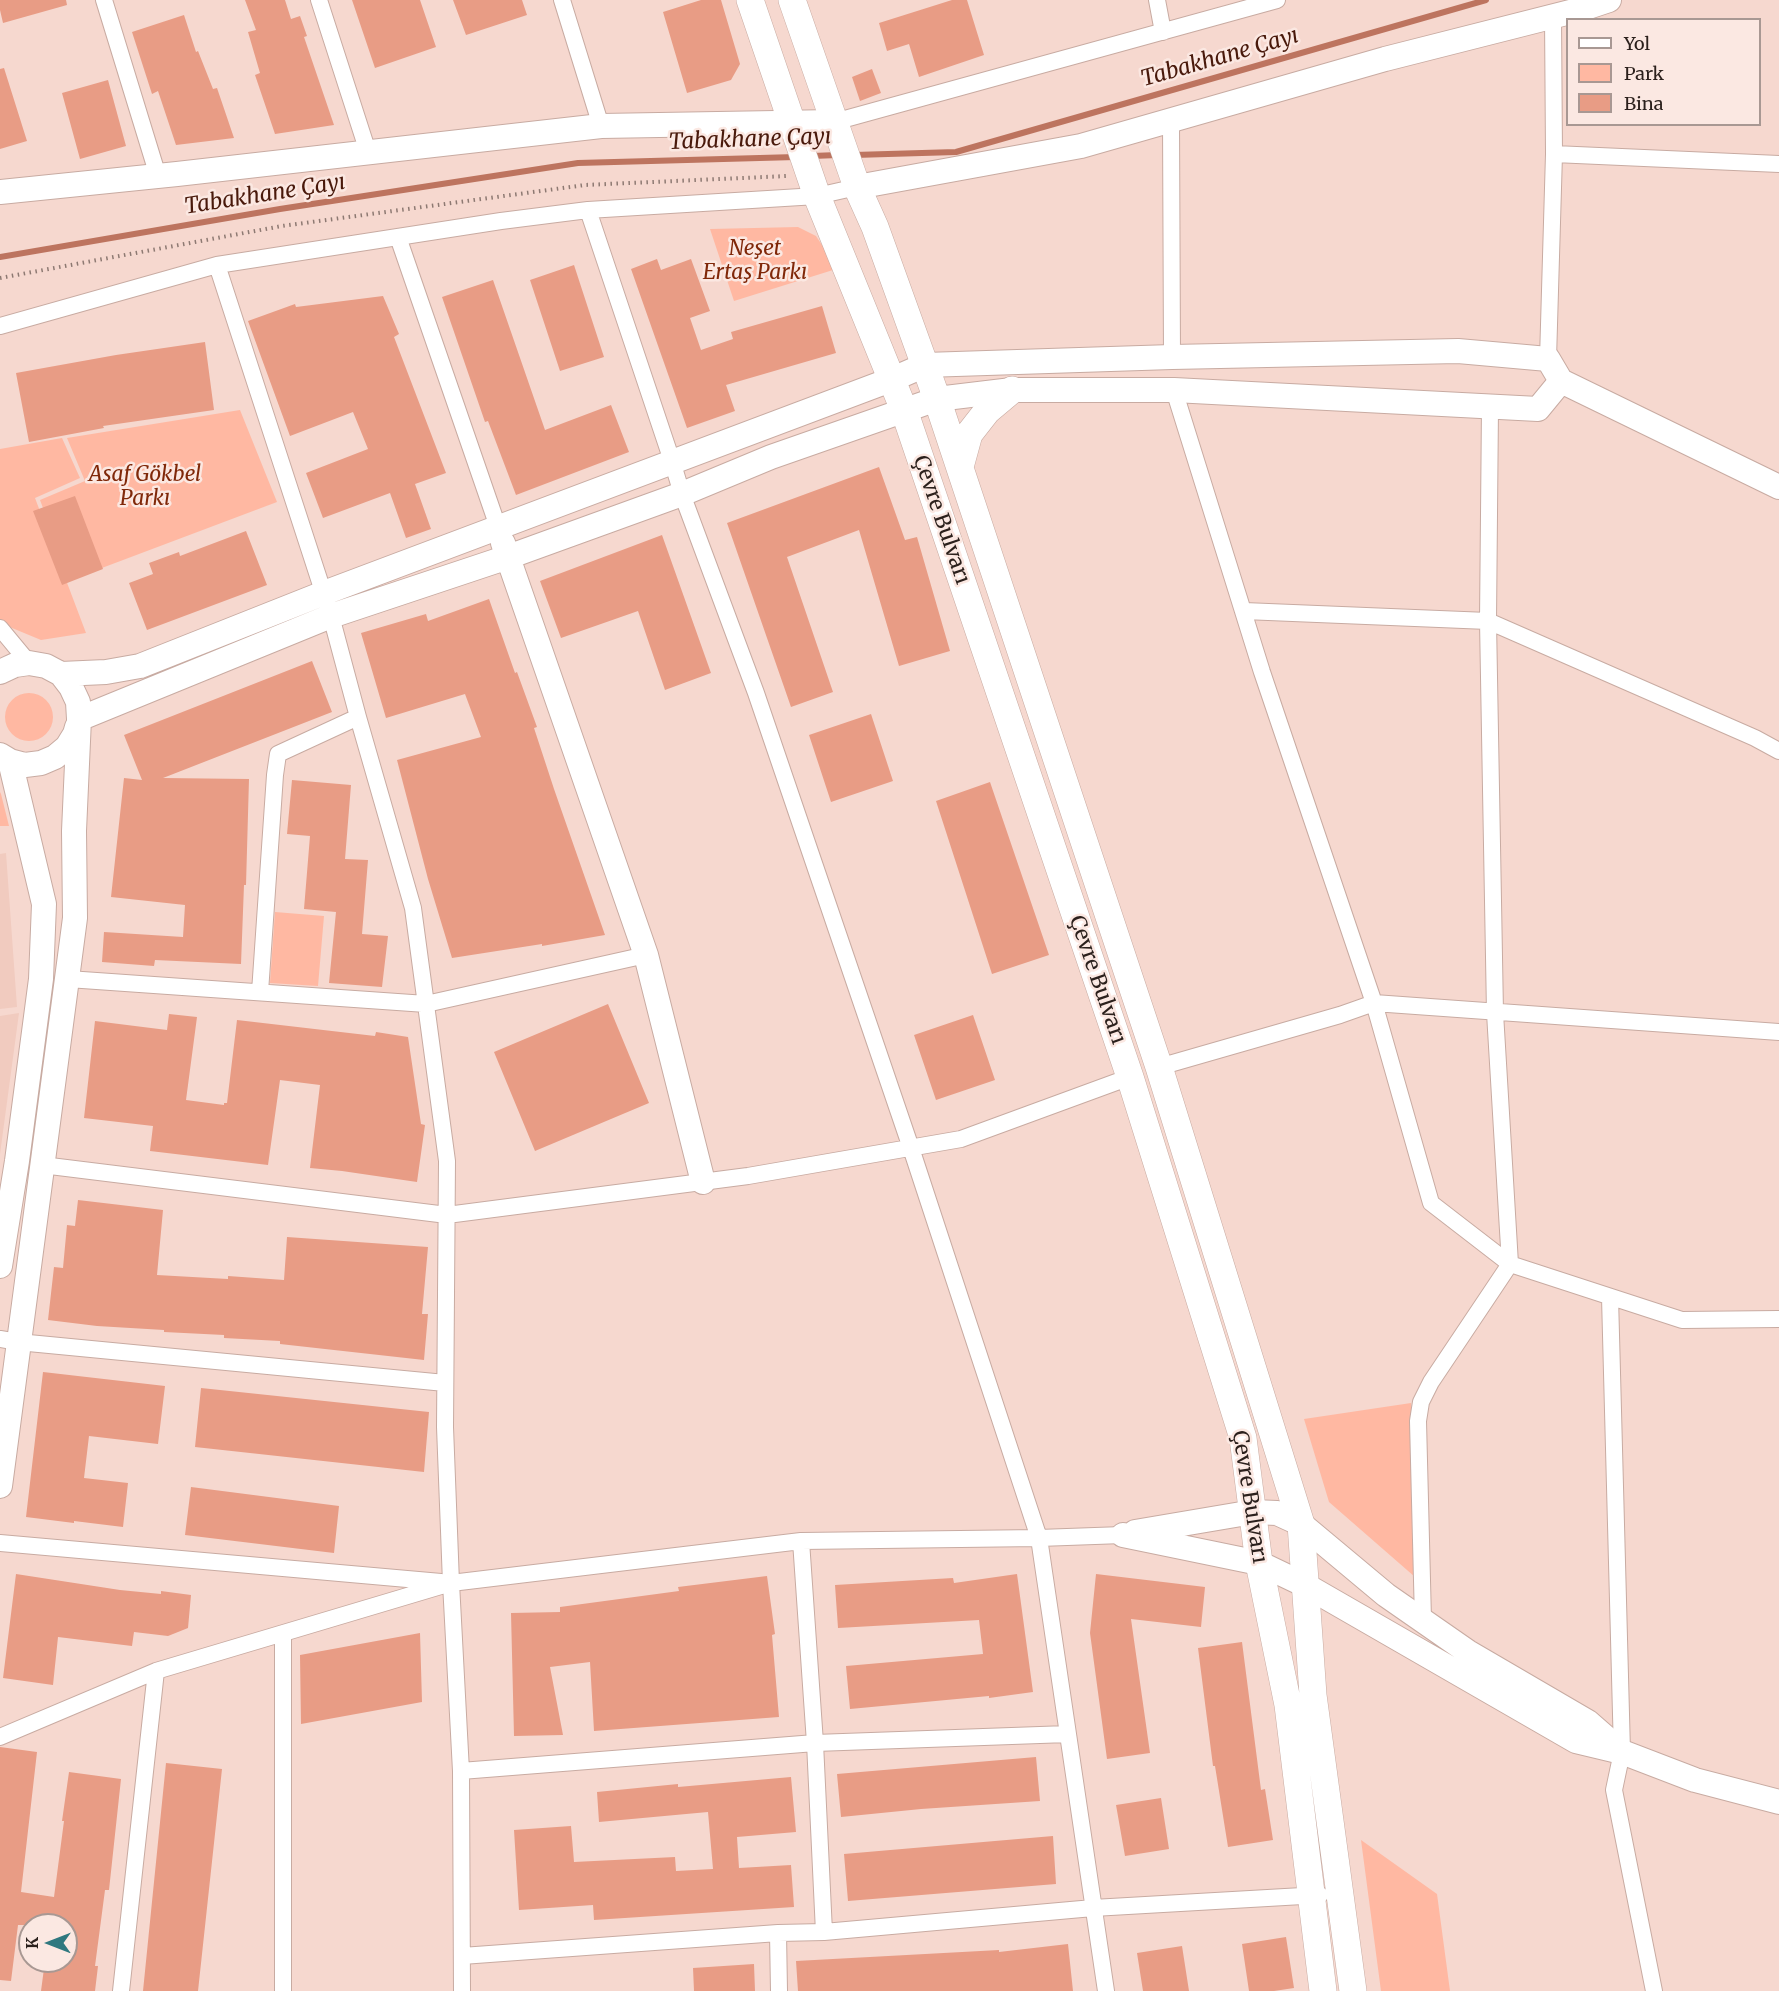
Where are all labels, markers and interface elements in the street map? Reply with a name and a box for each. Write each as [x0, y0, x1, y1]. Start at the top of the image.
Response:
legend [1566, 18, 1761, 126]
water label: Tabakhane Çayı [1138, 23, 1302, 93]
text: Yol [1624, 32, 1650, 55]
text: Park [1624, 62, 1664, 85]
text: Bina [1624, 92, 1663, 115]
water label: Tabakhane Çayı [668, 124, 832, 156]
water label: Tabakhane Çayı [183, 169, 347, 221]
park label: Neşet Ertaş Parkı [703, 236, 807, 286]
street label: Çevre Bulvarı [907, 452, 975, 588]
park label: Asaf Gökbel Parkı [89, 462, 201, 512]
street label: Çevre Bulvarı [1063, 912, 1131, 1048]
street label: Çevre Bulvarı [1226, 1429, 1272, 1565]
north arrow [18, 1913, 78, 1973]
text: K [22, 1937, 42, 1949]

